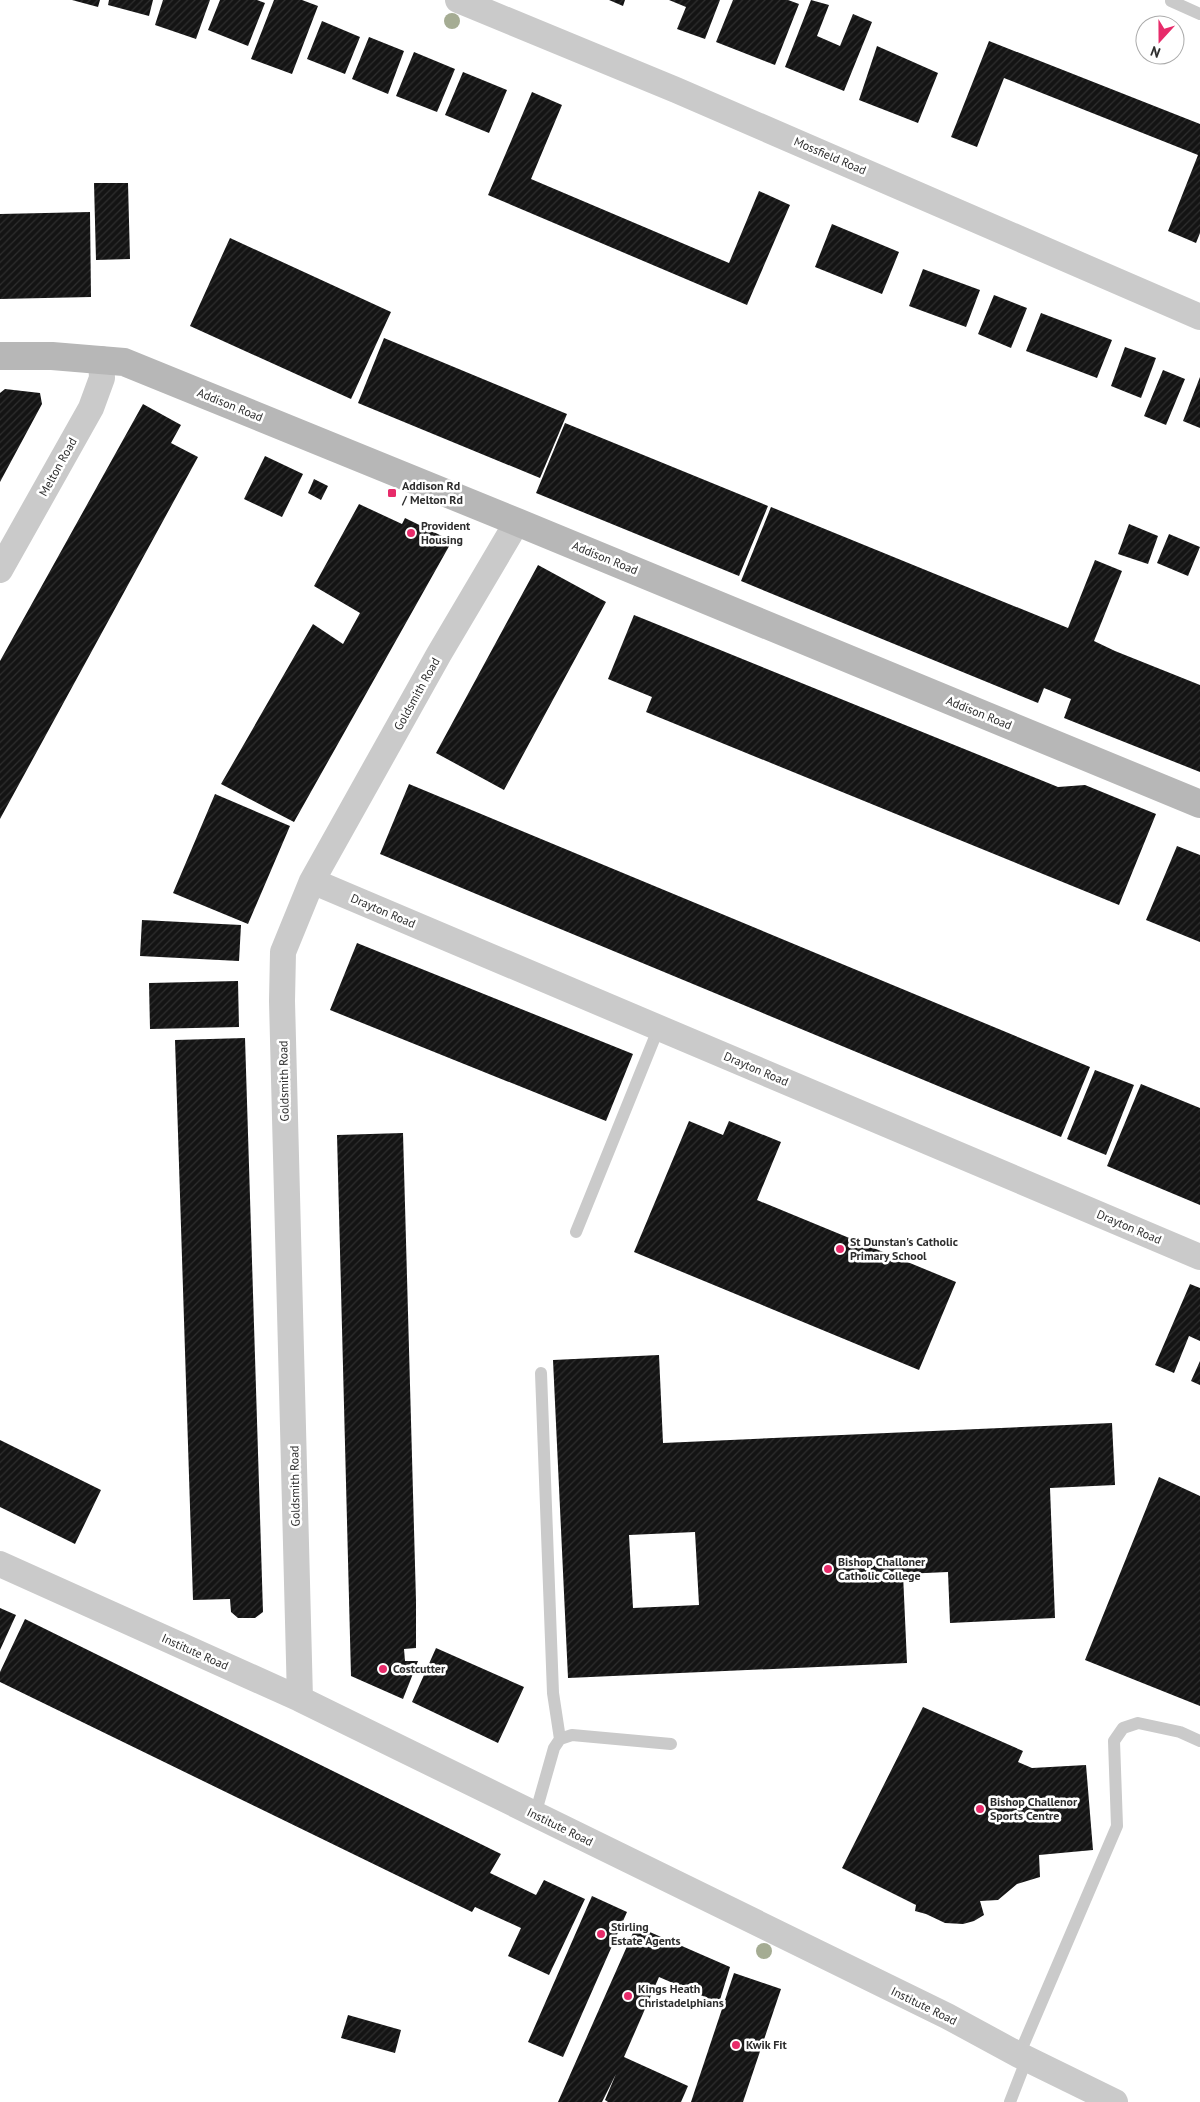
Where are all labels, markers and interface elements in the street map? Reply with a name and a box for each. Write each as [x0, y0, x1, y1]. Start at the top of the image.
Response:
north arrow [1135, 15, 1185, 65]
text: N [1148, 42, 1163, 62]
street label: Mossfield Road [792, 134, 869, 178]
street label: Addison Road [195, 385, 265, 425]
street label: Melton Road [35, 435, 80, 499]
place label: Addison Rd / Melton Rd [401, 478, 463, 507]
marker: Addison Rd / Melton Rd [386, 487, 398, 499]
place label: Provident Housing [421, 518, 471, 547]
marker: Provident Housing [405, 527, 417, 539]
street label: Addison Road [570, 538, 640, 578]
street label: Goldsmith Road [390, 655, 443, 733]
street label: Addison Road [944, 693, 1014, 733]
street label: Drayton Road [349, 890, 418, 931]
street label: Goldsmith Road [275, 1040, 292, 1122]
street label: Drayton Road [722, 1048, 791, 1089]
street label: Drayton Road [1095, 1206, 1164, 1247]
place label: St Dunstan's Catholic Primary School [850, 1234, 958, 1263]
marker: St Dunstan's Catholic Primary School [834, 1243, 846, 1255]
street label: Goldsmith Road [286, 1445, 303, 1527]
place label: Bishop Challoner Catholic College [838, 1554, 926, 1583]
marker: Bishop Challoner Catholic College [822, 1563, 834, 1575]
street label: Institute Road [159, 1630, 231, 1673]
place label: Costcutter [393, 1661, 446, 1676]
marker: Costcutter [377, 1663, 389, 1675]
place label: Bishop Challenor Sports Centre [990, 1794, 1078, 1823]
marker: Bishop Challenor Sports Centre [974, 1803, 986, 1815]
street label: Institute Road [525, 1804, 596, 1849]
place label: Stirling Estate Agents [611, 1919, 681, 1948]
marker: Stirling Estate Agents [595, 1928, 607, 1940]
place label: Kings Heath Christadelphians [638, 1981, 724, 2010]
street label: Institute Road [889, 1983, 960, 2028]
marker: Kings Heath Christadelphians [622, 1990, 634, 2002]
place label: Kwik Fit [746, 2037, 788, 2052]
marker: Kwik Fit [730, 2039, 742, 2051]

